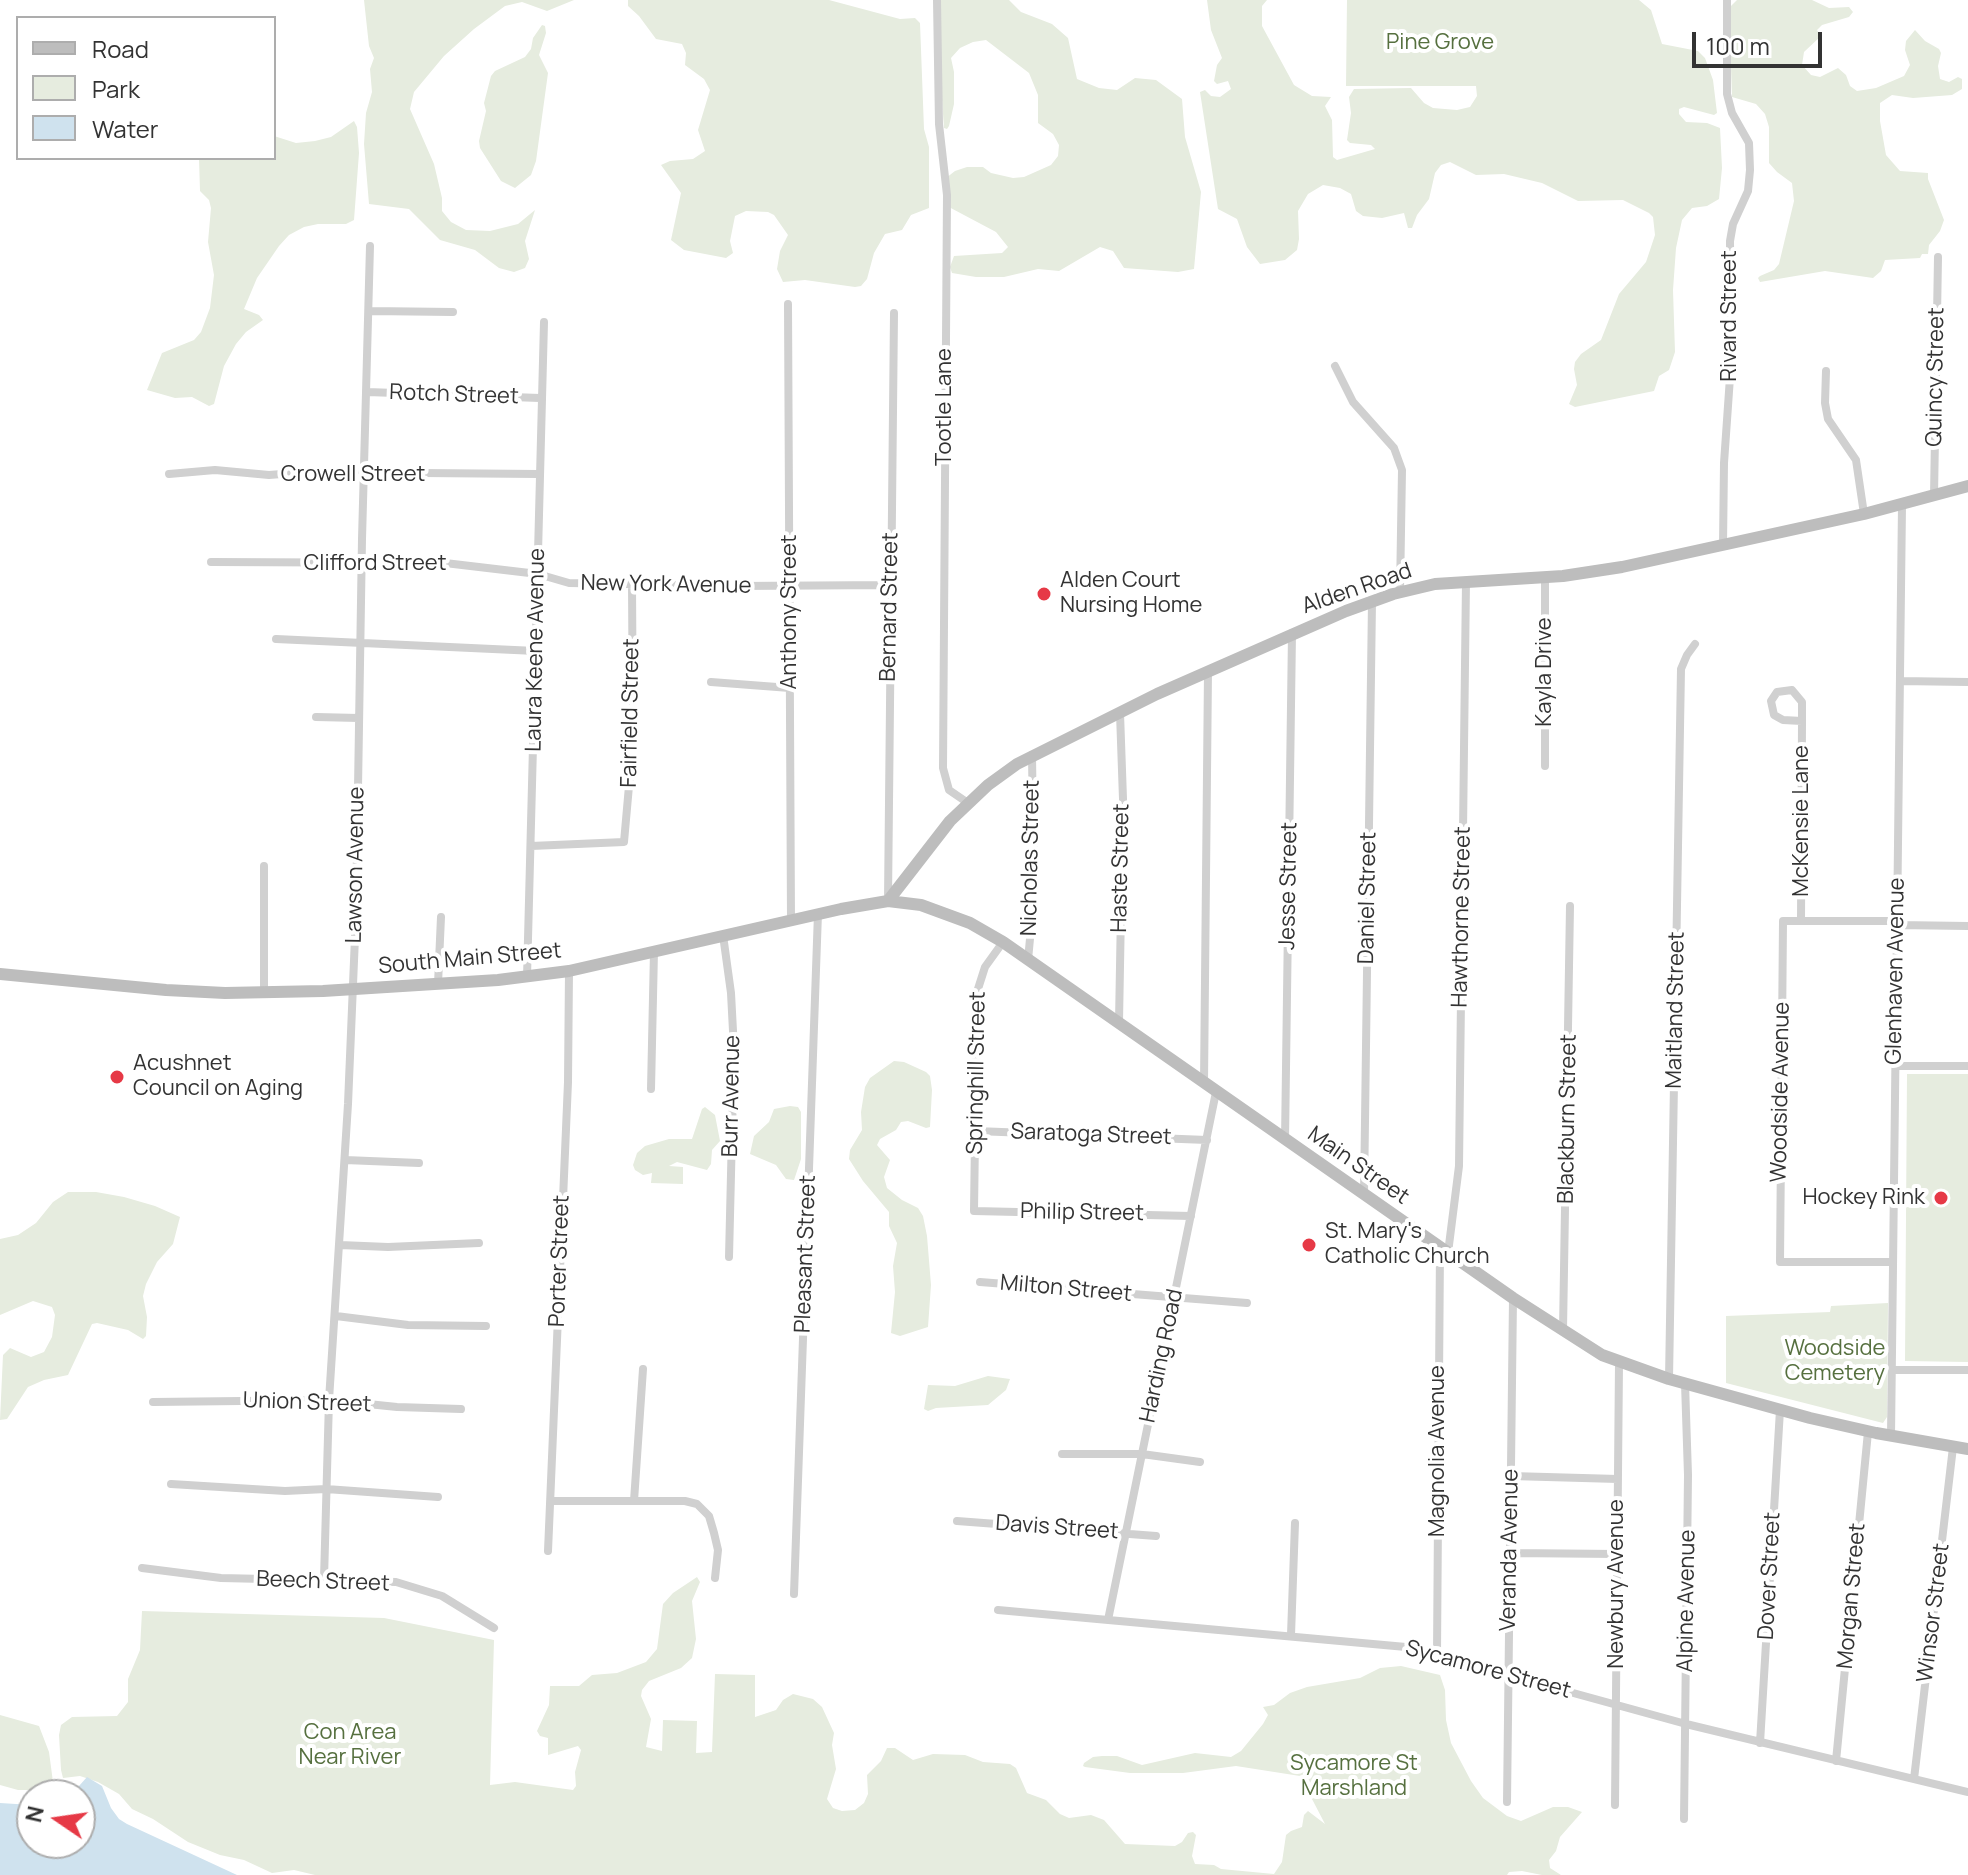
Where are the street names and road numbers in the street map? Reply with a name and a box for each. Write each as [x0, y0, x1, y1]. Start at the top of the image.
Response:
street label: Rivard Street [1717, 250, 1743, 382]
street label: Quincy Street [1922, 307, 1950, 447]
street label: Tootle Lane [932, 348, 958, 466]
street label: Rotch Street [389, 380, 519, 410]
street label: Crowell Street [281, 462, 425, 488]
street label: Bernard Street [875, 532, 905, 682]
street label: Anthony Street [777, 534, 803, 690]
street label: Laura Keene Avenue [521, 548, 551, 752]
street label: Clifford Street [304, 551, 446, 577]
street label: Alden Road [1299, 558, 1415, 620]
street label: New York Avenue [580, 570, 752, 600]
street label: Kayla Drive [1532, 617, 1558, 727]
street label: Fairfield Street [616, 638, 646, 788]
street label: McKensie Lane [1789, 745, 1815, 897]
street label: Nicholas Street [1016, 780, 1046, 936]
street label: Lawson Avenue [341, 786, 371, 944]
street label: Haste Street [1107, 803, 1135, 933]
street label: Jesse Street [1275, 822, 1303, 950]
street label: Hawthorne Street [1447, 826, 1477, 1008]
street label: Daniel Street [1354, 832, 1382, 964]
street label: Glenhaven Avenue [1881, 877, 1911, 1065]
street label: Maitland Street [1661, 931, 1691, 1089]
street label: South Main Street [377, 938, 563, 980]
street label: Springhill Street [962, 991, 992, 1155]
street label: Woodside Avenue [1766, 1001, 1796, 1183]
street label: Blackburn Street [1553, 1034, 1583, 1204]
street label: Burr Avenue [718, 1035, 746, 1157]
street label: Saratoga Street [1010, 1119, 1172, 1151]
street label: Main Street [1302, 1121, 1414, 1211]
street label: Pleasant Street [790, 1175, 822, 1333]
street label: Porter Street [544, 1194, 576, 1328]
street label: Philip Street [1020, 1199, 1144, 1227]
street label: Milton Street [999, 1270, 1133, 1308]
street label: Harding Road [1135, 1287, 1189, 1425]
street label: Magnolia Avenue [1425, 1365, 1451, 1537]
street label: Union Street [242, 1388, 372, 1418]
street label: Veranda Avenue [1495, 1469, 1525, 1631]
street label: Newbury Avenue [1604, 1499, 1630, 1669]
street label: Davis Street [995, 1511, 1119, 1545]
street label: Dover Street [1753, 1511, 1787, 1641]
street label: Morgan Street [1832, 1522, 1872, 1670]
street label: Alpine Avenue [1673, 1529, 1701, 1673]
street label: Winsor Street [1912, 1542, 1956, 1684]
street label: Beech Street [256, 1566, 390, 1598]
street label: Sycamore Street [1402, 1635, 1574, 1705]

